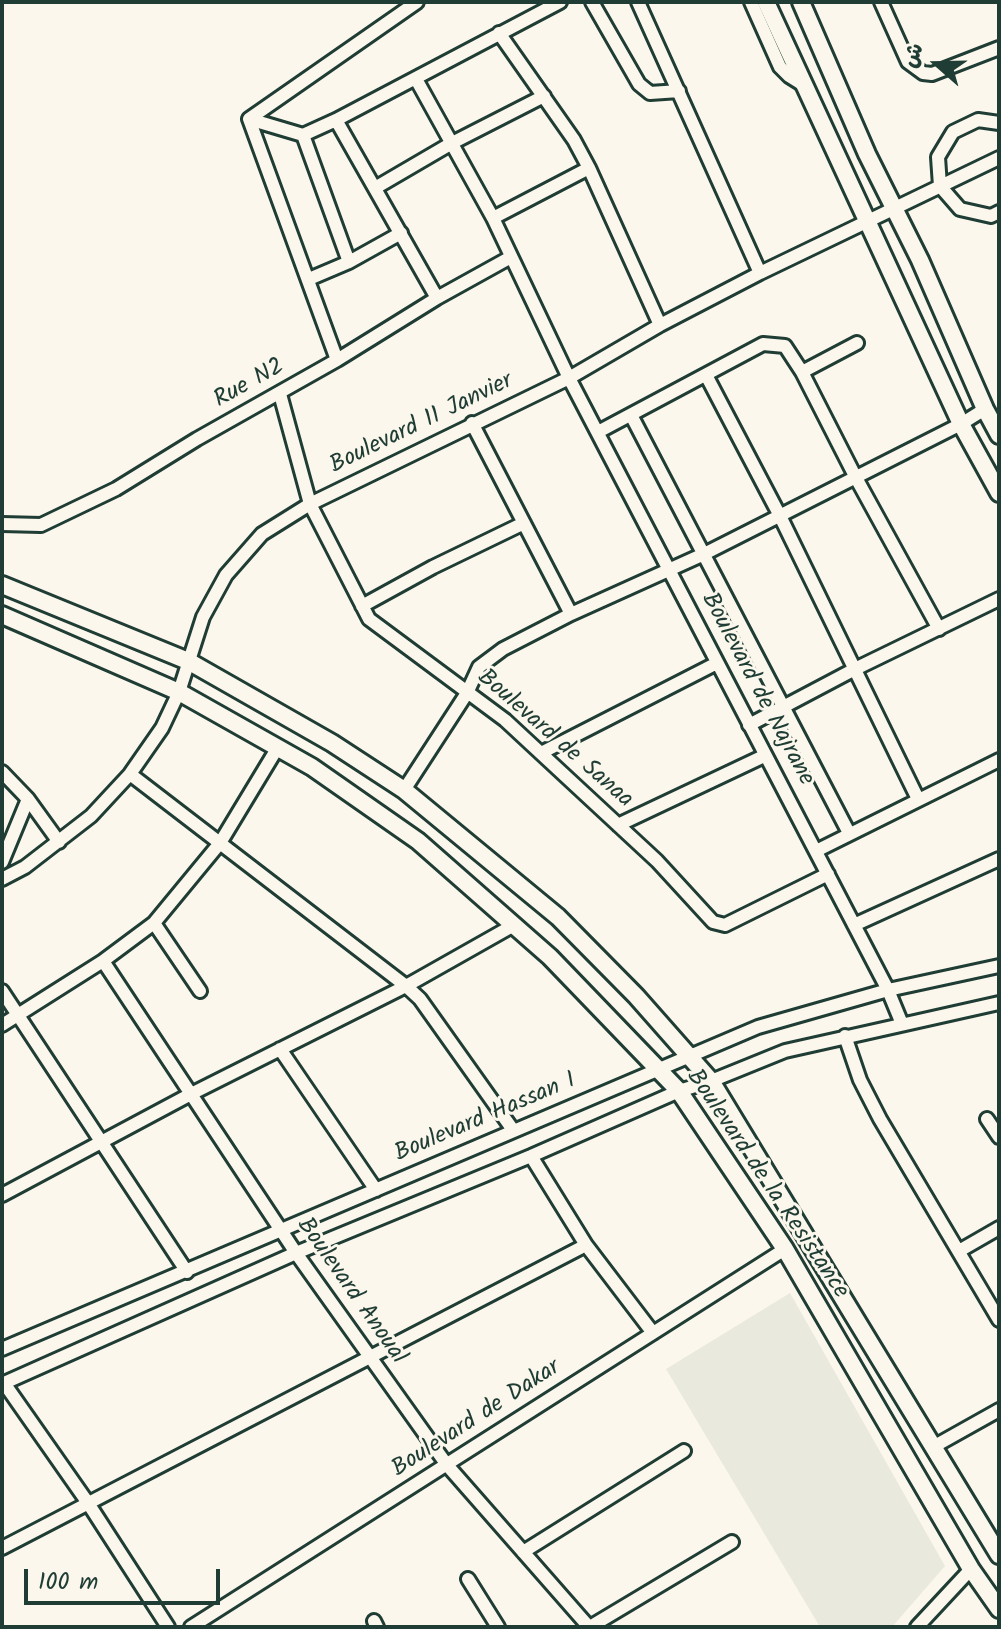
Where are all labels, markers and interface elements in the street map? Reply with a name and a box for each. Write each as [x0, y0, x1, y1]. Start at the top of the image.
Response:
north arrow [897, 24, 977, 104]
text: ش [893, 38, 935, 73]
street label: Rue N2 [210, 354, 290, 416]
street label: Boulevard 11 Janvier [326, 368, 518, 482]
street label: Boulevard de Najrane [693, 589, 819, 791]
street label: Boulevard de Sanaa [470, 665, 638, 815]
street label: Boulevard de la Resistance [678, 1065, 854, 1305]
street label: Boulevard Hassan I [391, 1068, 581, 1170]
street label: Boulevard Anoual [289, 1213, 411, 1371]
street label: Boulevard de Dakar [387, 1355, 567, 1485]
scale bar [28, 1553, 224, 1603]
text: 100 m [38, 1563, 98, 1602]

